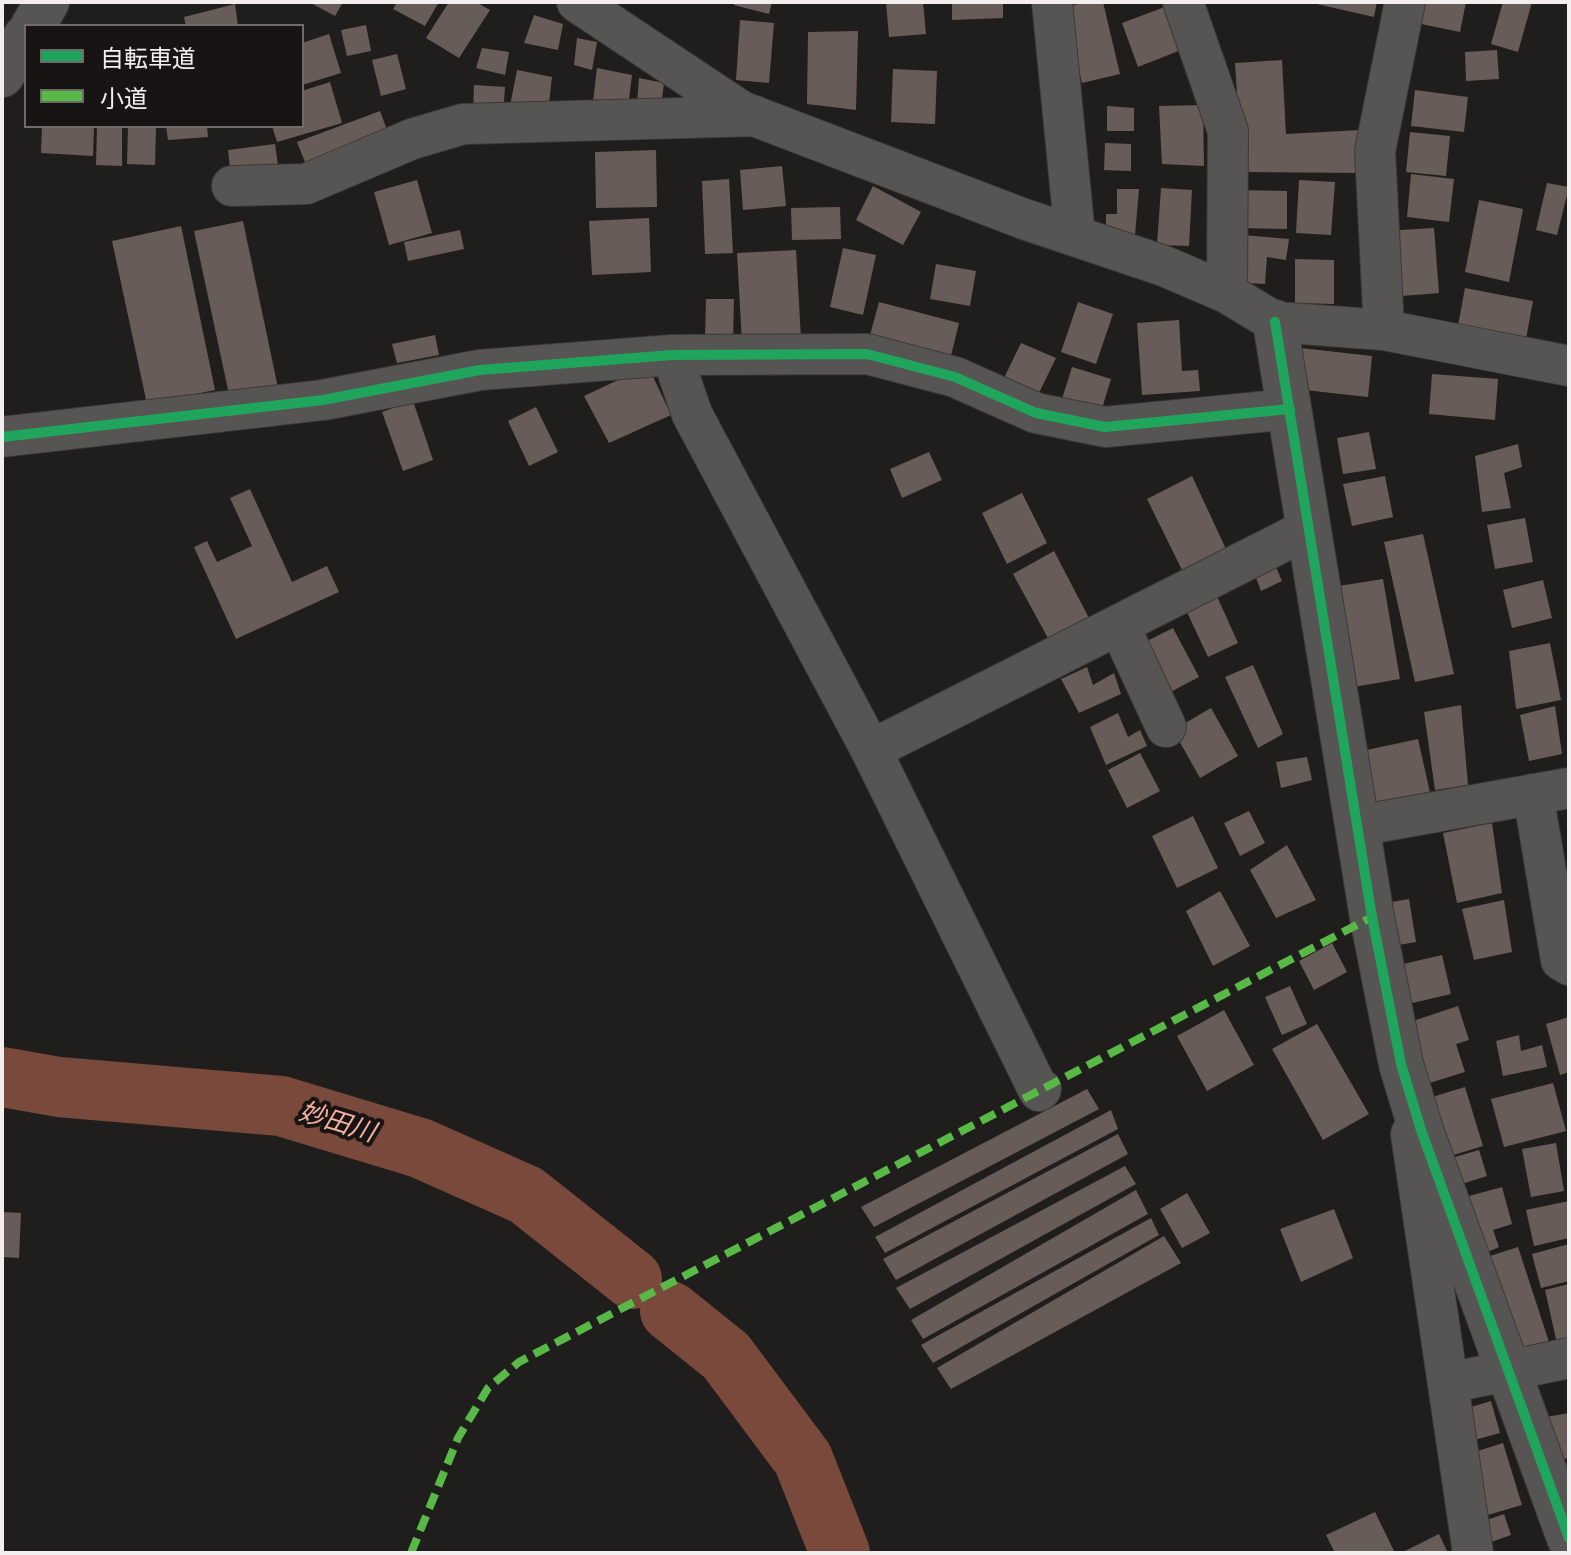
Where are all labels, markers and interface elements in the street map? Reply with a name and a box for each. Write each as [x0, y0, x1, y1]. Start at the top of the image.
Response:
legend [24, 24, 304, 128]
text: 自転車道 [100, 45, 196, 73]
text: 小道 [100, 85, 148, 113]
water label: 妙田川 [295, 1097, 379, 1149]

